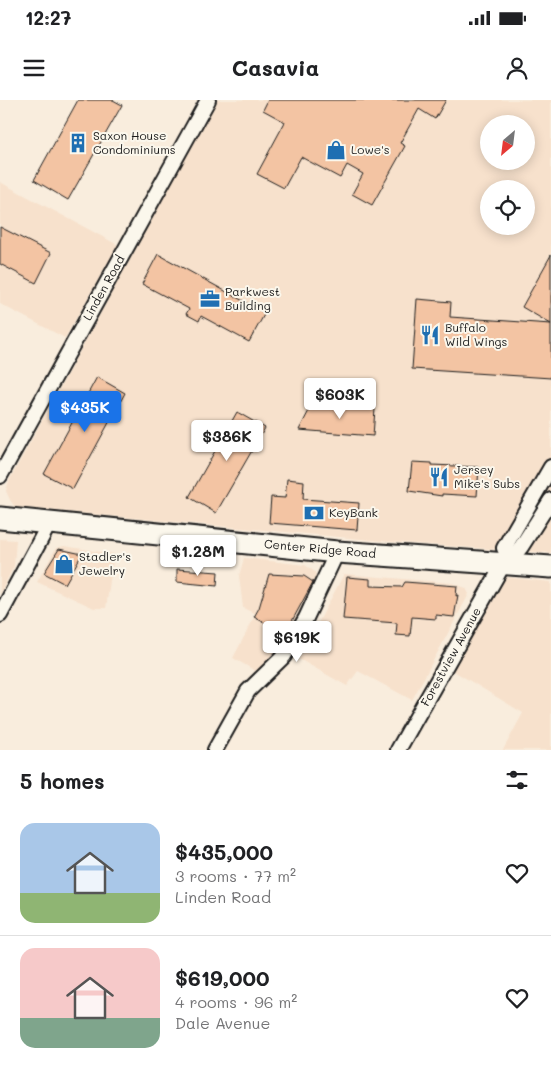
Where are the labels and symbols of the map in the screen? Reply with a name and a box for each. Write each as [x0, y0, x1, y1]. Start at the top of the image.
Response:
north arrow [480, 115, 535, 170]
place label: Saxon House Condominiums [93, 127, 176, 157]
building icon: Saxon House Condominiums [67, 132, 89, 154]
shop icon: Lowe's [325, 139, 347, 161]
place label: Lowe's [351, 141, 390, 157]
street label: Linden Road [79, 252, 128, 323]
place label: Parkwest Building [225, 283, 280, 313]
office icon: Parkwest Building [199, 288, 221, 310]
place label: Buffalo Wild Wings [445, 319, 507, 349]
restaurant icon: Buffalo Wild Wings [419, 324, 441, 346]
pin: $603K [305, 378, 375, 420]
pin: $435K [50, 390, 120, 433]
pin: $386K [192, 420, 262, 462]
place label: Jersey Mike's Subs [454, 461, 520, 491]
restaurant icon: Jersey Mike's Subs [428, 466, 450, 488]
bank icon: KeyBank [303, 502, 325, 524]
place label: KeyBank [329, 504, 378, 520]
pin: $1.28M [157, 534, 239, 577]
street label: Center Ridge Road [263, 535, 377, 561]
place label: Stadler's Jewelry [79, 548, 131, 578]
shop icon: Stadler's Jewelry [53, 553, 75, 575]
street label: Forestview Avenue [416, 604, 484, 709]
pin: $619K [262, 620, 332, 663]

